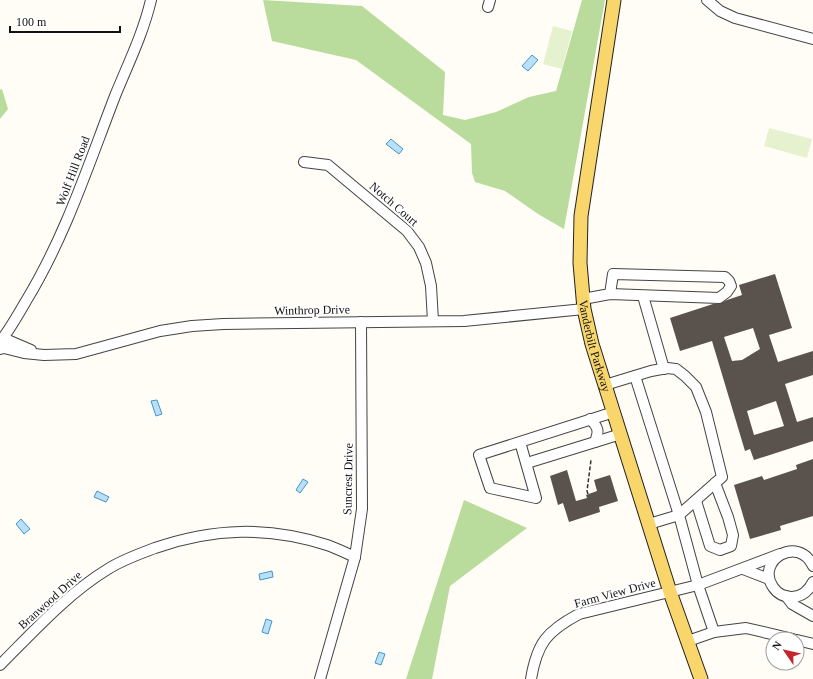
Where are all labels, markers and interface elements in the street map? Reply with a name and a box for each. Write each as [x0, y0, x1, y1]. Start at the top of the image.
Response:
scale bar [10, 8, 120, 34]
text: 100 m [16, 15, 47, 29]
street label: Wolf Hill Road [53, 134, 93, 208]
street label: Notch Court [367, 179, 422, 229]
street label: Vanderbilt Parkway [576, 299, 614, 394]
street label: Winthrop Drive [274, 302, 350, 318]
street label: Suncrest Drive [340, 443, 356, 515]
street label: Branwood Drive [15, 568, 85, 632]
street label: Farm View Drive [573, 575, 657, 611]
north arrow [765, 631, 805, 671]
text: N [770, 639, 784, 652]

